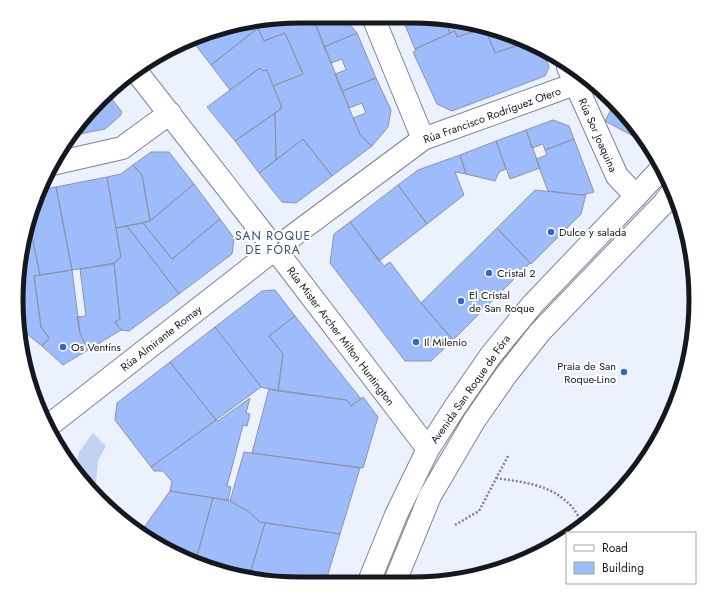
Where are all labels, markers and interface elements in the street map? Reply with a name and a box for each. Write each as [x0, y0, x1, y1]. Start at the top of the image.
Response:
street label: Rúa Francisco Rodríguez Otero [421, 83, 563, 147]
street label: Rúa Sor Joaquina [575, 95, 621, 175]
place label: Dulce y salada [559, 224, 626, 240]
district label: SAN ROQUE DE FÓRA [235, 227, 311, 259]
marker: Dulce y salada [546, 227, 556, 237]
street label: Rúa Mister Archer Milton Huntington [283, 263, 399, 409]
place label: Cristal 2 [497, 265, 536, 281]
marker: Cristal 2 [484, 268, 494, 278]
place label: El Cristal de San Roque [469, 287, 535, 316]
marker: El Cristal de San Roque [456, 296, 466, 306]
street label: Rúa Almirante Romay [117, 301, 205, 375]
street label: Avenida San Roque de Fóra [426, 331, 514, 447]
place label: Il Milenio [424, 334, 467, 350]
marker: Il Milenio [411, 337, 421, 347]
place label: Os Ventíns [71, 339, 122, 355]
marker: Os Ventíns [58, 342, 68, 352]
place label: Praia de San Roque-Lino [557, 358, 616, 387]
marker: Praia de San Roque-Lino [619, 367, 629, 377]
legend [566, 532, 696, 584]
text: Road [602, 539, 628, 557]
text: Building [602, 559, 644, 577]

